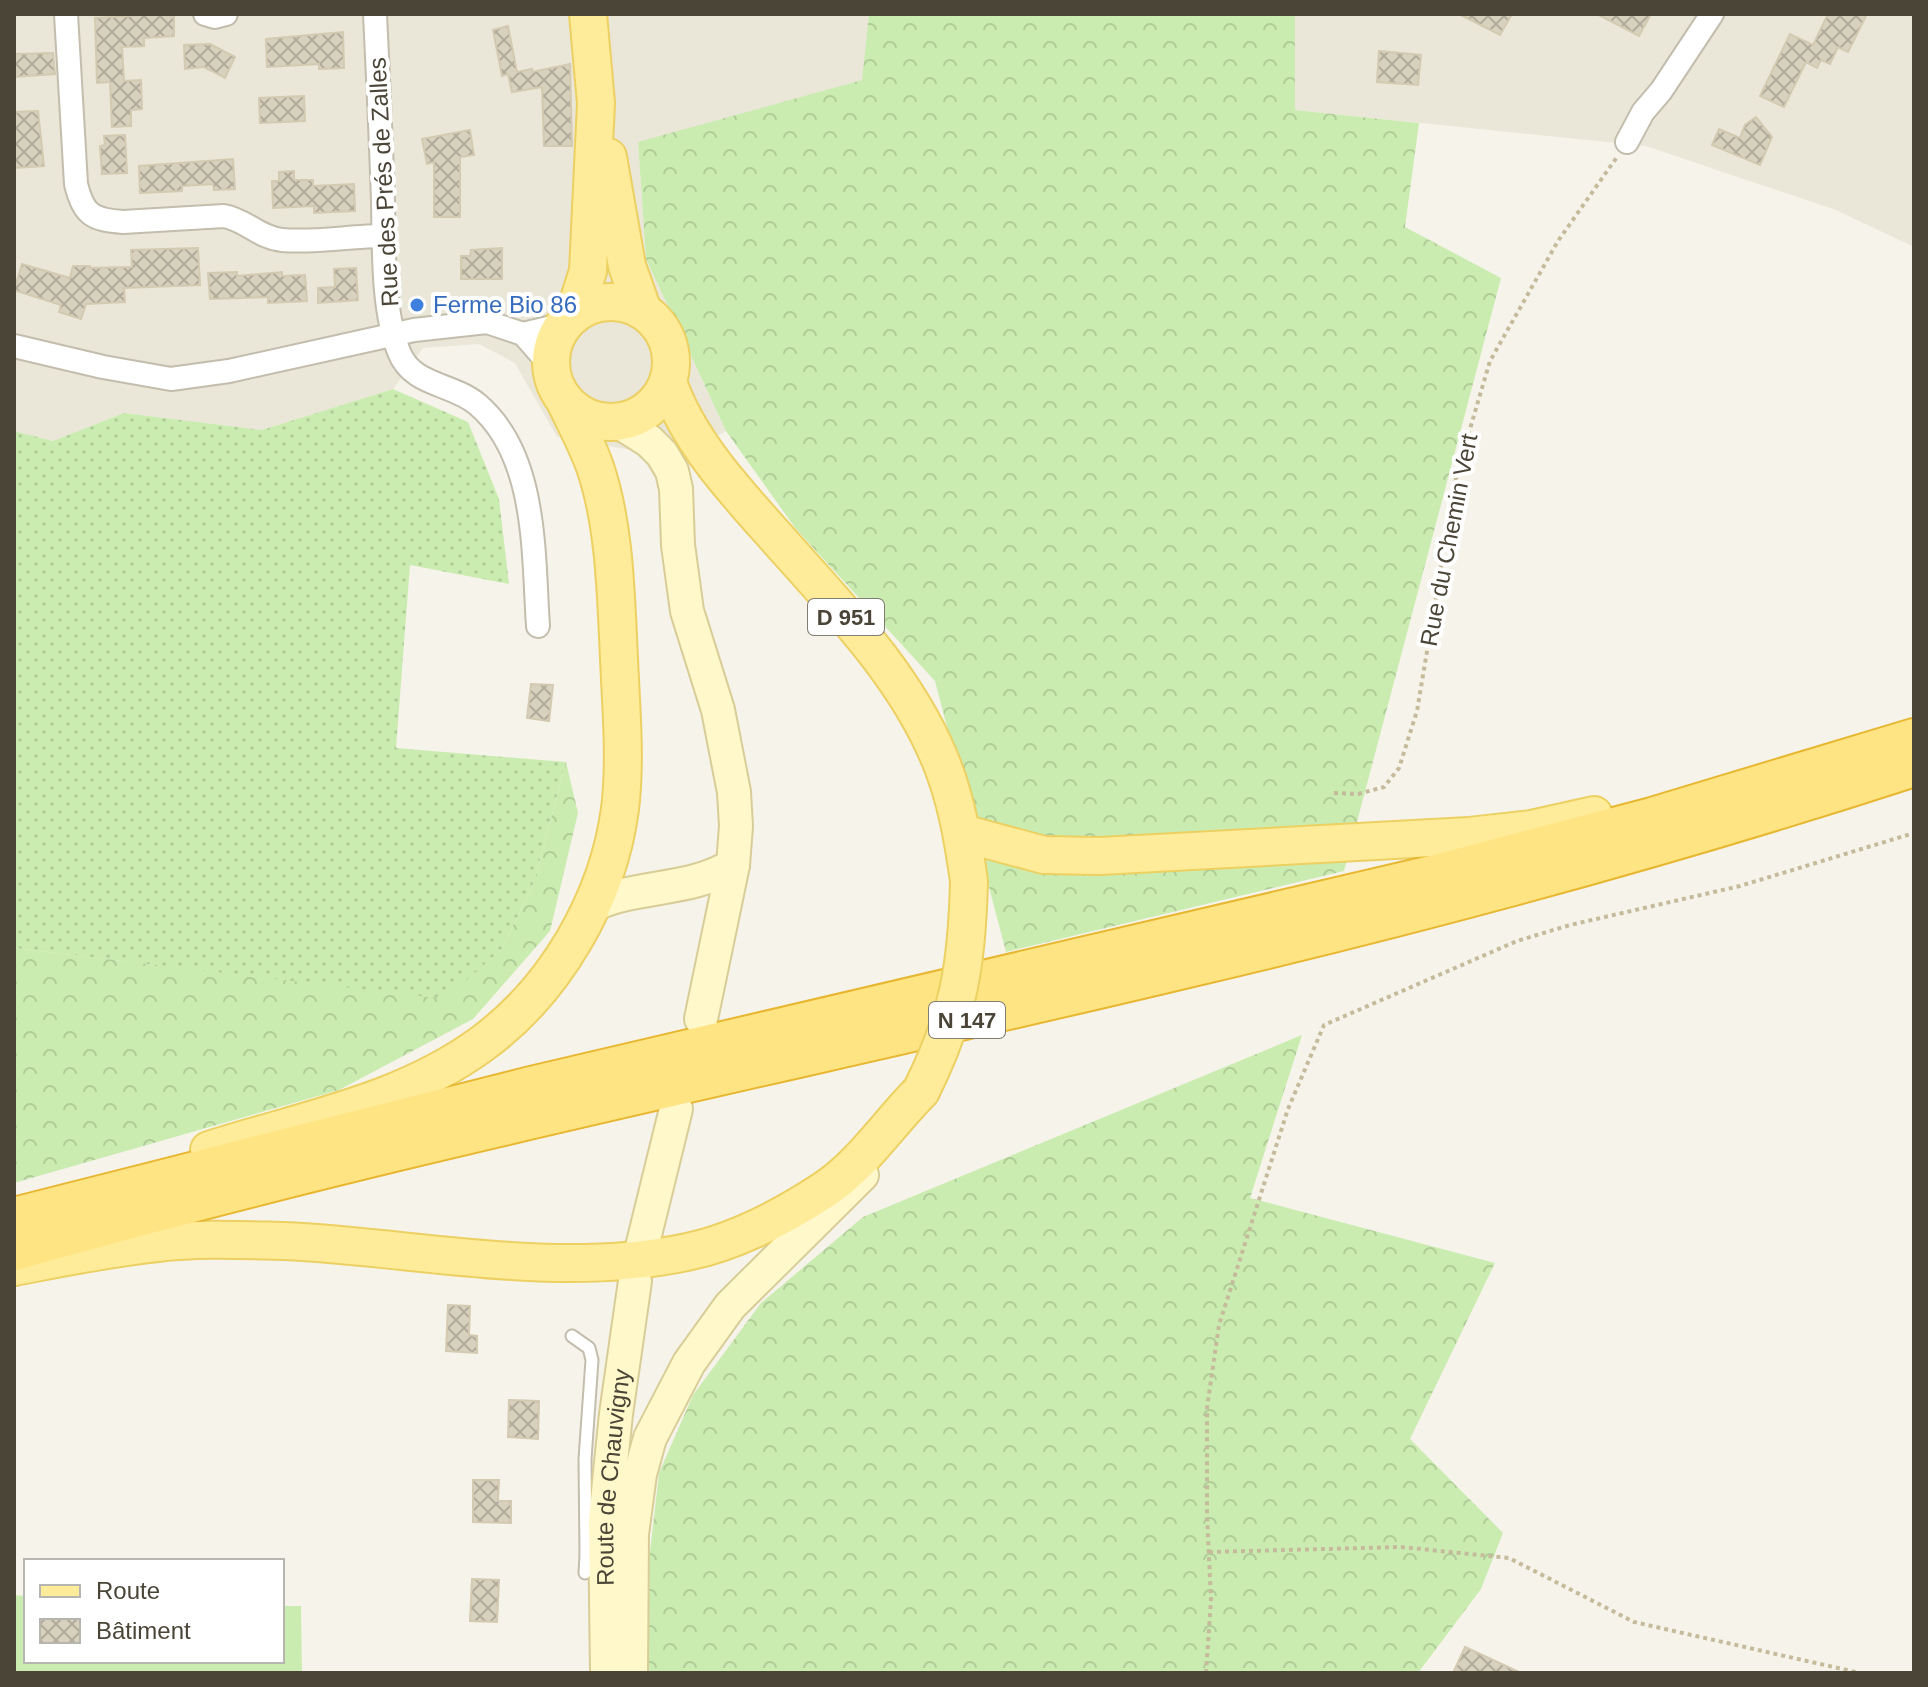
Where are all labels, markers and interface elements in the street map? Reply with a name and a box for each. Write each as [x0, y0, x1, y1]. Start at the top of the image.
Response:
street label: Rue des Prés de Zalles [363, 57, 404, 307]
place label: Ferme Bio 86 [433, 291, 577, 318]
marker: Ferme Bio 86 [408, 296, 426, 314]
street label: Rue du Chemin Vert [1415, 431, 1482, 649]
road number: D 951 [808, 599, 884, 635]
road number: N 147 [929, 1002, 1005, 1038]
street label: Route de Chauvigny [591, 1367, 635, 1586]
legend [24, 1559, 284, 1663]
text: Route [96, 1577, 160, 1604]
text: Bâtiment [96, 1617, 191, 1644]

